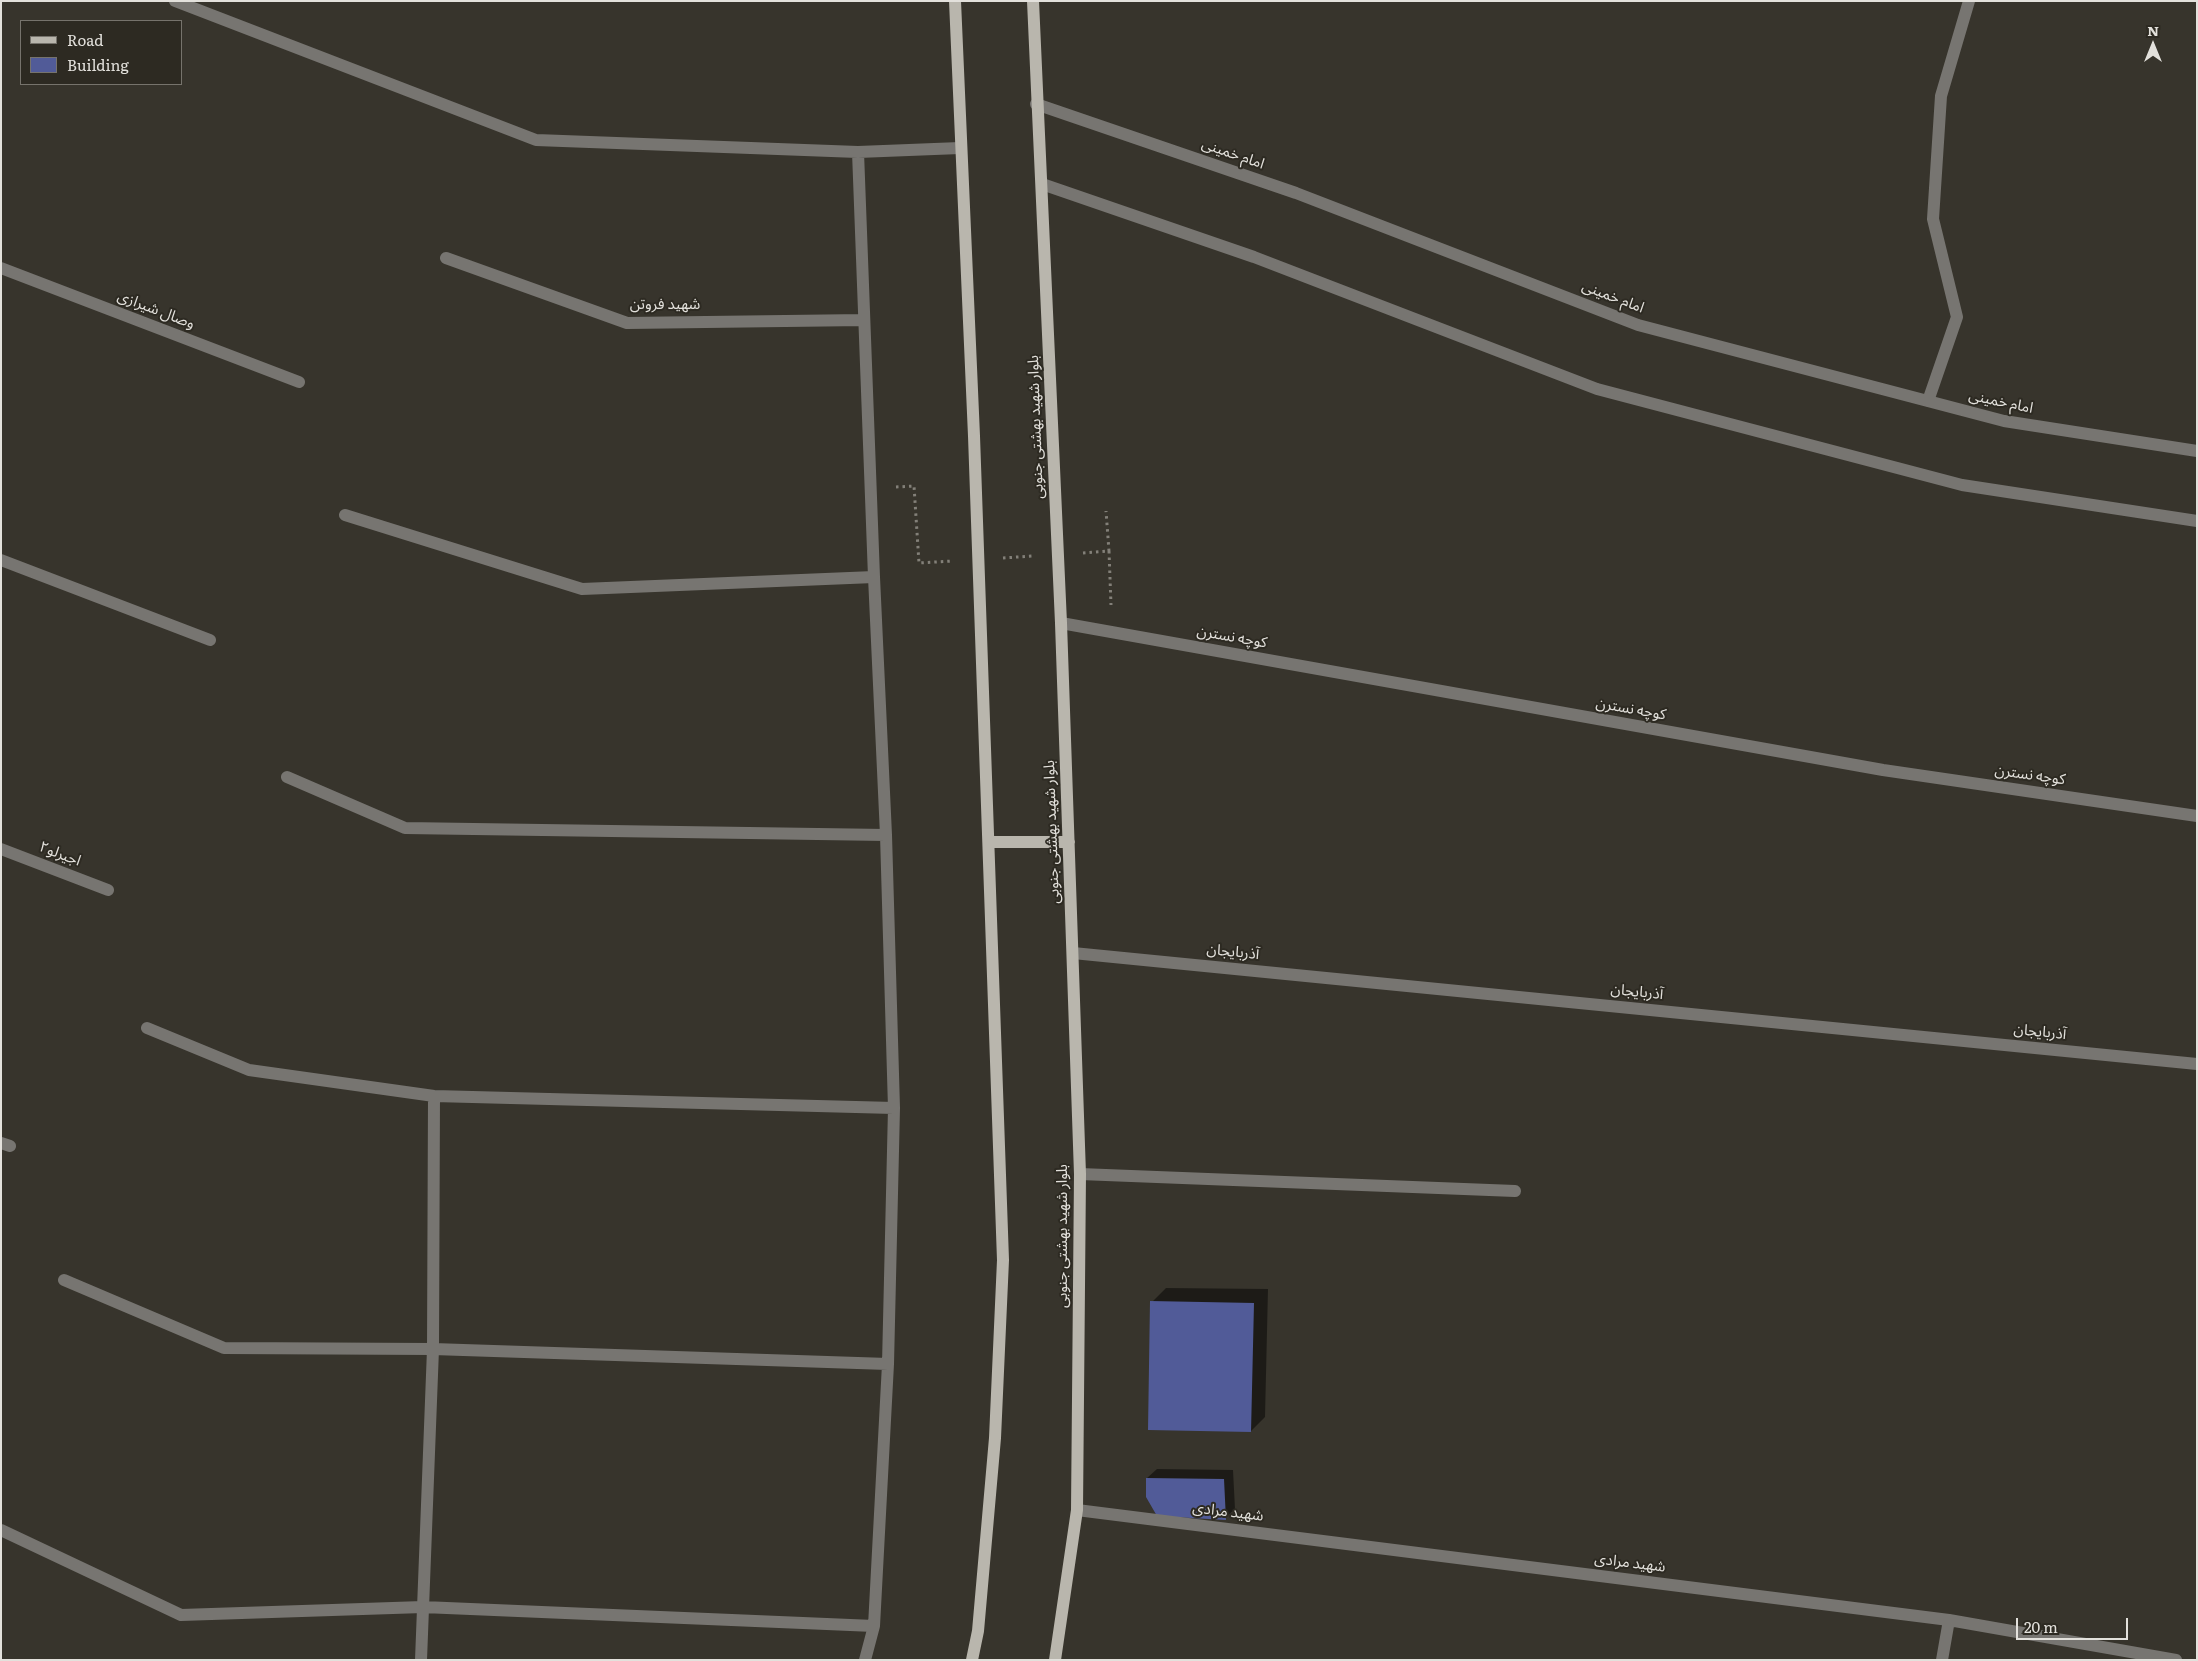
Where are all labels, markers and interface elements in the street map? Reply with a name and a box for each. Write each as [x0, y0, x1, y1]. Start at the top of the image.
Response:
legend [20, 20, 182, 85]
north arrow [2128, 20, 2178, 70]
text: N [2147, 20, 2159, 40]
text: Road [67, 28, 103, 51]
text: Building [67, 53, 129, 76]
street label: امام خمینی [1199, 135, 1267, 173]
street label: امام خمینی [1579, 277, 1647, 317]
street label: وصال شیرازی [115, 287, 197, 333]
street label: شهید فروتن [630, 296, 700, 314]
street label: بلوار شهید بهشتی جنوبی [1024, 355, 1048, 499]
street label: امام خمینی [1967, 386, 2035, 418]
street label: کوچه نسترن [1195, 622, 1269, 652]
street label: کوچه نسترن [1594, 694, 1668, 724]
street label: بلوار شهید بهشتی جنوبی [1040, 760, 1064, 904]
street label: کوچه نسترن [1994, 761, 2066, 789]
street label: اجیرلو۲ [37, 838, 83, 870]
street label: آذربایجان [1206, 940, 1260, 964]
street label: آذربایجان [1610, 980, 1664, 1004]
street label: آذربایجان [2013, 1020, 2067, 1044]
street label: بلوار شهید بهشتی جنوبی [1054, 1164, 1072, 1308]
street label: شهید مرادی [1191, 1499, 1265, 1525]
street label: شهید مرادی [1593, 1550, 1667, 1576]
scale bar [2018, 1608, 2130, 1640]
text: 20 m [2024, 1615, 2058, 1638]

